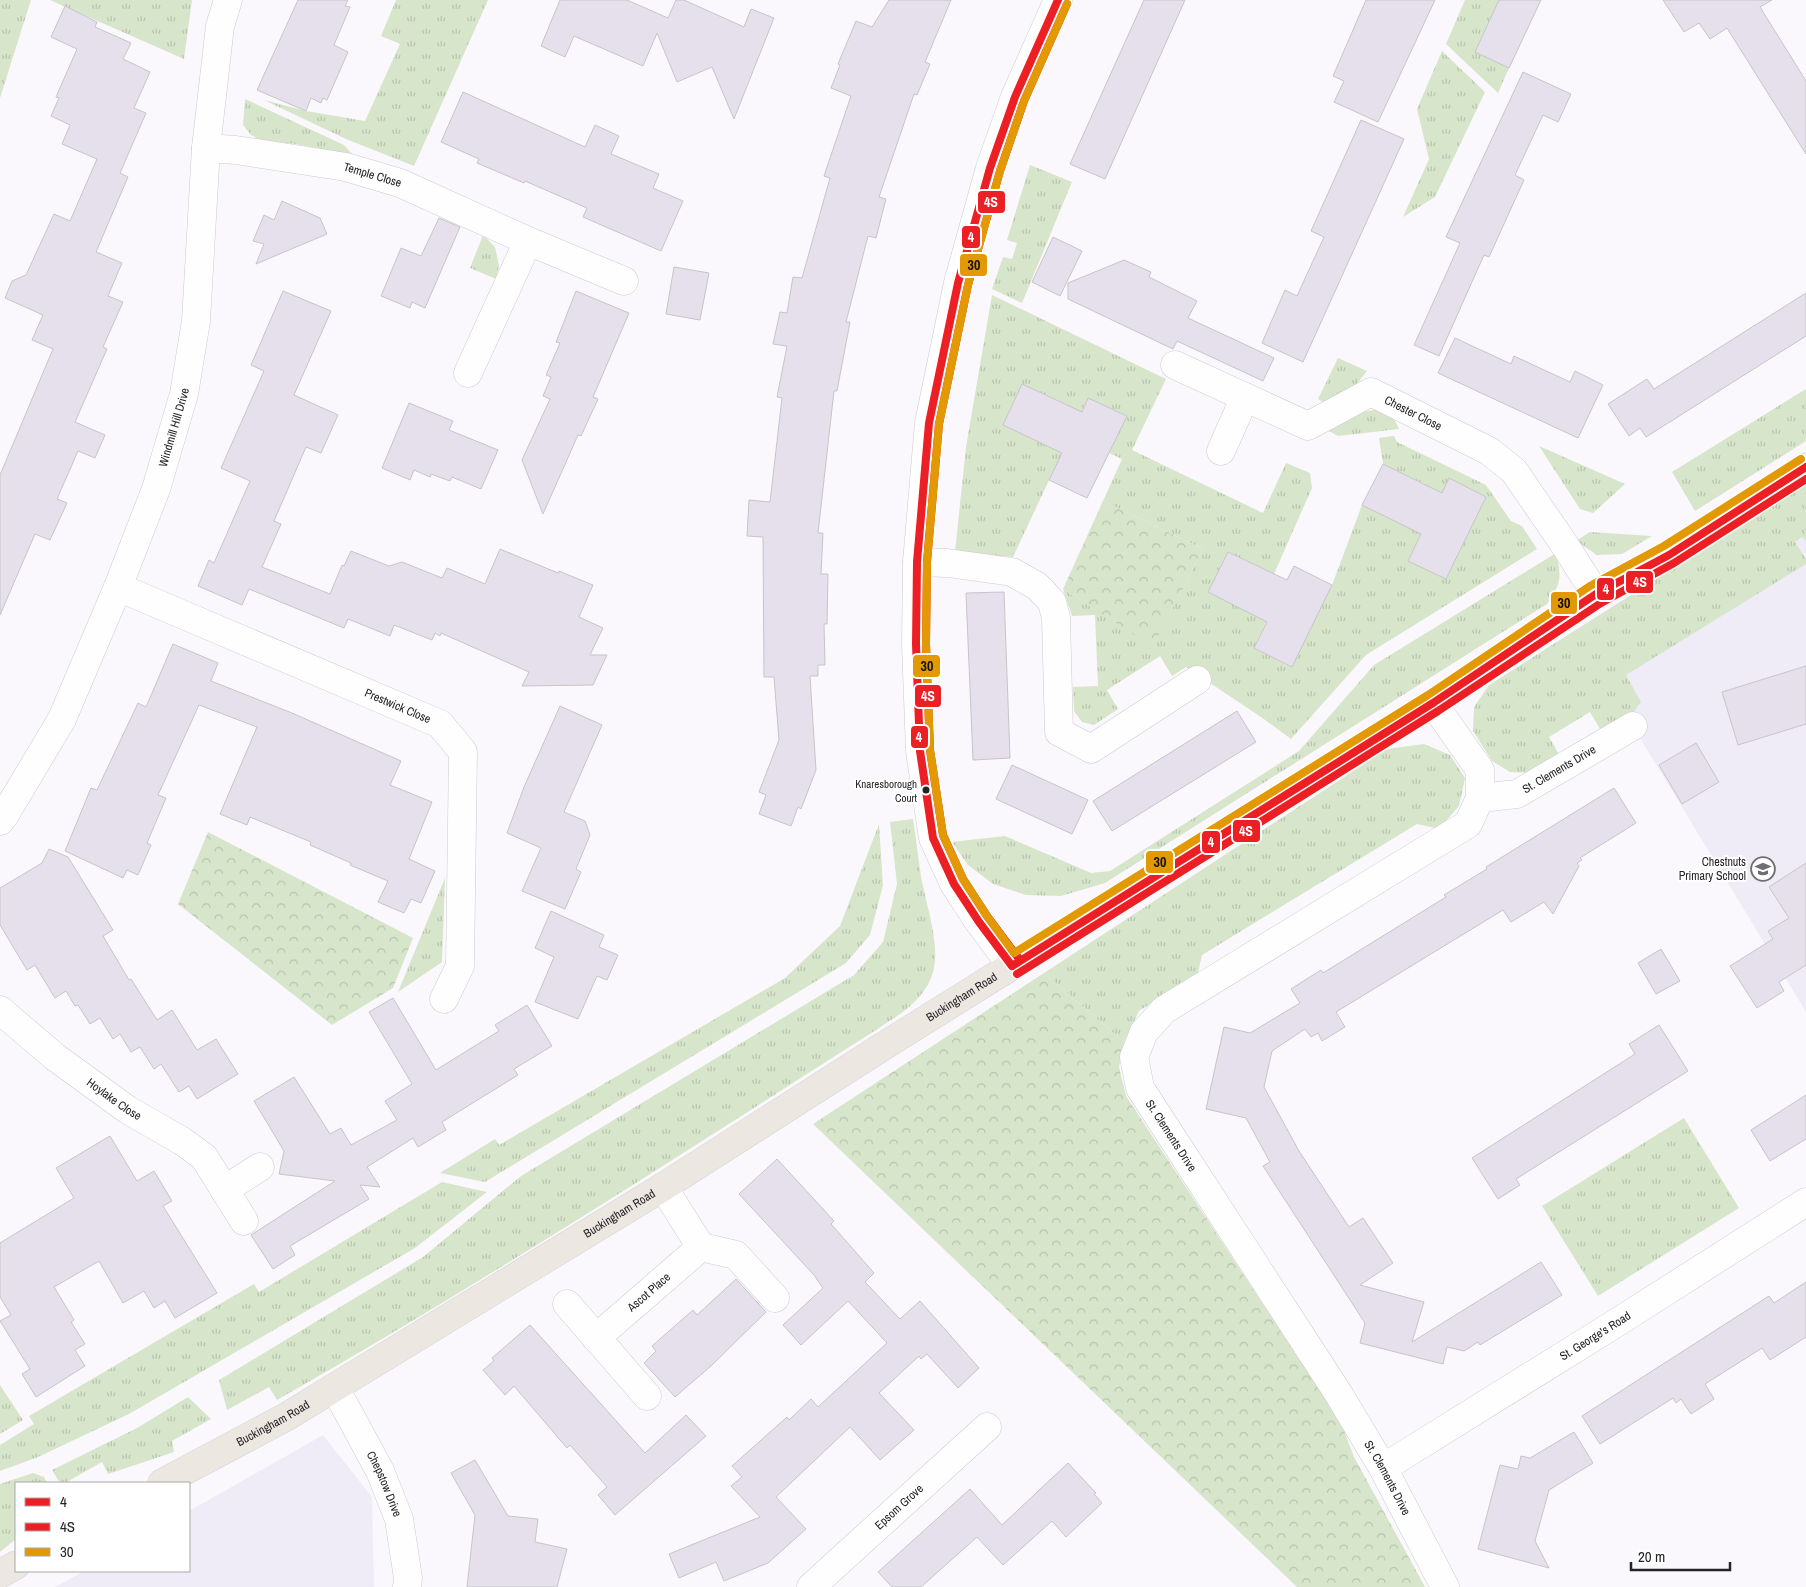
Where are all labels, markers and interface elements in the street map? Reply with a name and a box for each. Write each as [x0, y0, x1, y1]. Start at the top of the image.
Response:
street label: Temple Close [342, 159, 403, 191]
line badge: 4S [977, 190, 1006, 214]
text: 4S [984, 193, 998, 211]
line badge: 4 [961, 225, 981, 249]
text: 4 [968, 228, 975, 246]
line badge: 30 [959, 253, 988, 277]
text: 30 [968, 256, 980, 274]
street label: Windmill Hill Drive [155, 387, 193, 469]
street label: Chester Close [1382, 392, 1445, 434]
line badge: 4S [1625, 570, 1654, 594]
text: 4S [1633, 573, 1647, 591]
line badge: 4 [1596, 577, 1615, 601]
text: 4 [1603, 580, 1610, 598]
line badge: 30 [1550, 591, 1578, 615]
text: 30 [1558, 594, 1570, 612]
line badge: 30 [912, 654, 941, 678]
text: 30 [921, 657, 933, 675]
line badge: 4S [914, 684, 942, 708]
street label: Prestwick Close [362, 685, 433, 727]
text: 4S [921, 687, 935, 705]
line badge: 4 [910, 725, 929, 749]
text: 4 [916, 728, 923, 746]
street label: St. Clements Drive [1519, 742, 1599, 797]
place label: Knaresborough Court [855, 777, 917, 805]
marker: Knaresborough Court [921, 785, 931, 795]
line badge: 4S [1232, 819, 1261, 843]
text: 4S [1239, 822, 1253, 840]
line badge: 4 [1201, 830, 1221, 854]
text: 4 [1208, 833, 1215, 851]
line badge: 30 [1145, 850, 1174, 874]
text: 30 [1154, 853, 1166, 871]
place label: Chestnuts Primary School [1679, 854, 1746, 884]
school or university icon: Chestnuts Primary School [1750, 856, 1776, 882]
street label: Buckingham Road [923, 969, 1000, 1025]
street label: Hoylake Close [83, 1075, 144, 1124]
street label: St. Clements Drive [1142, 1097, 1200, 1175]
street label: Buckingham Road [581, 1186, 658, 1242]
street label: Ascot Place [623, 1269, 674, 1316]
street label: St. George's Road [1557, 1308, 1634, 1364]
street label: Buckingham Road [234, 1397, 312, 1450]
street label: St. Clements Drive [1360, 1438, 1414, 1518]
street label: Chepstow Drive [363, 1448, 405, 1519]
street label: Epsom Grove [871, 1481, 927, 1533]
legend [15, 1482, 190, 1572]
text: 4 [60, 1491, 67, 1512]
text: 4S [60, 1516, 75, 1537]
scale bar [1631, 1540, 1730, 1572]
text: 30 [60, 1541, 74, 1562]
text: 20 m [1638, 1546, 1665, 1567]

